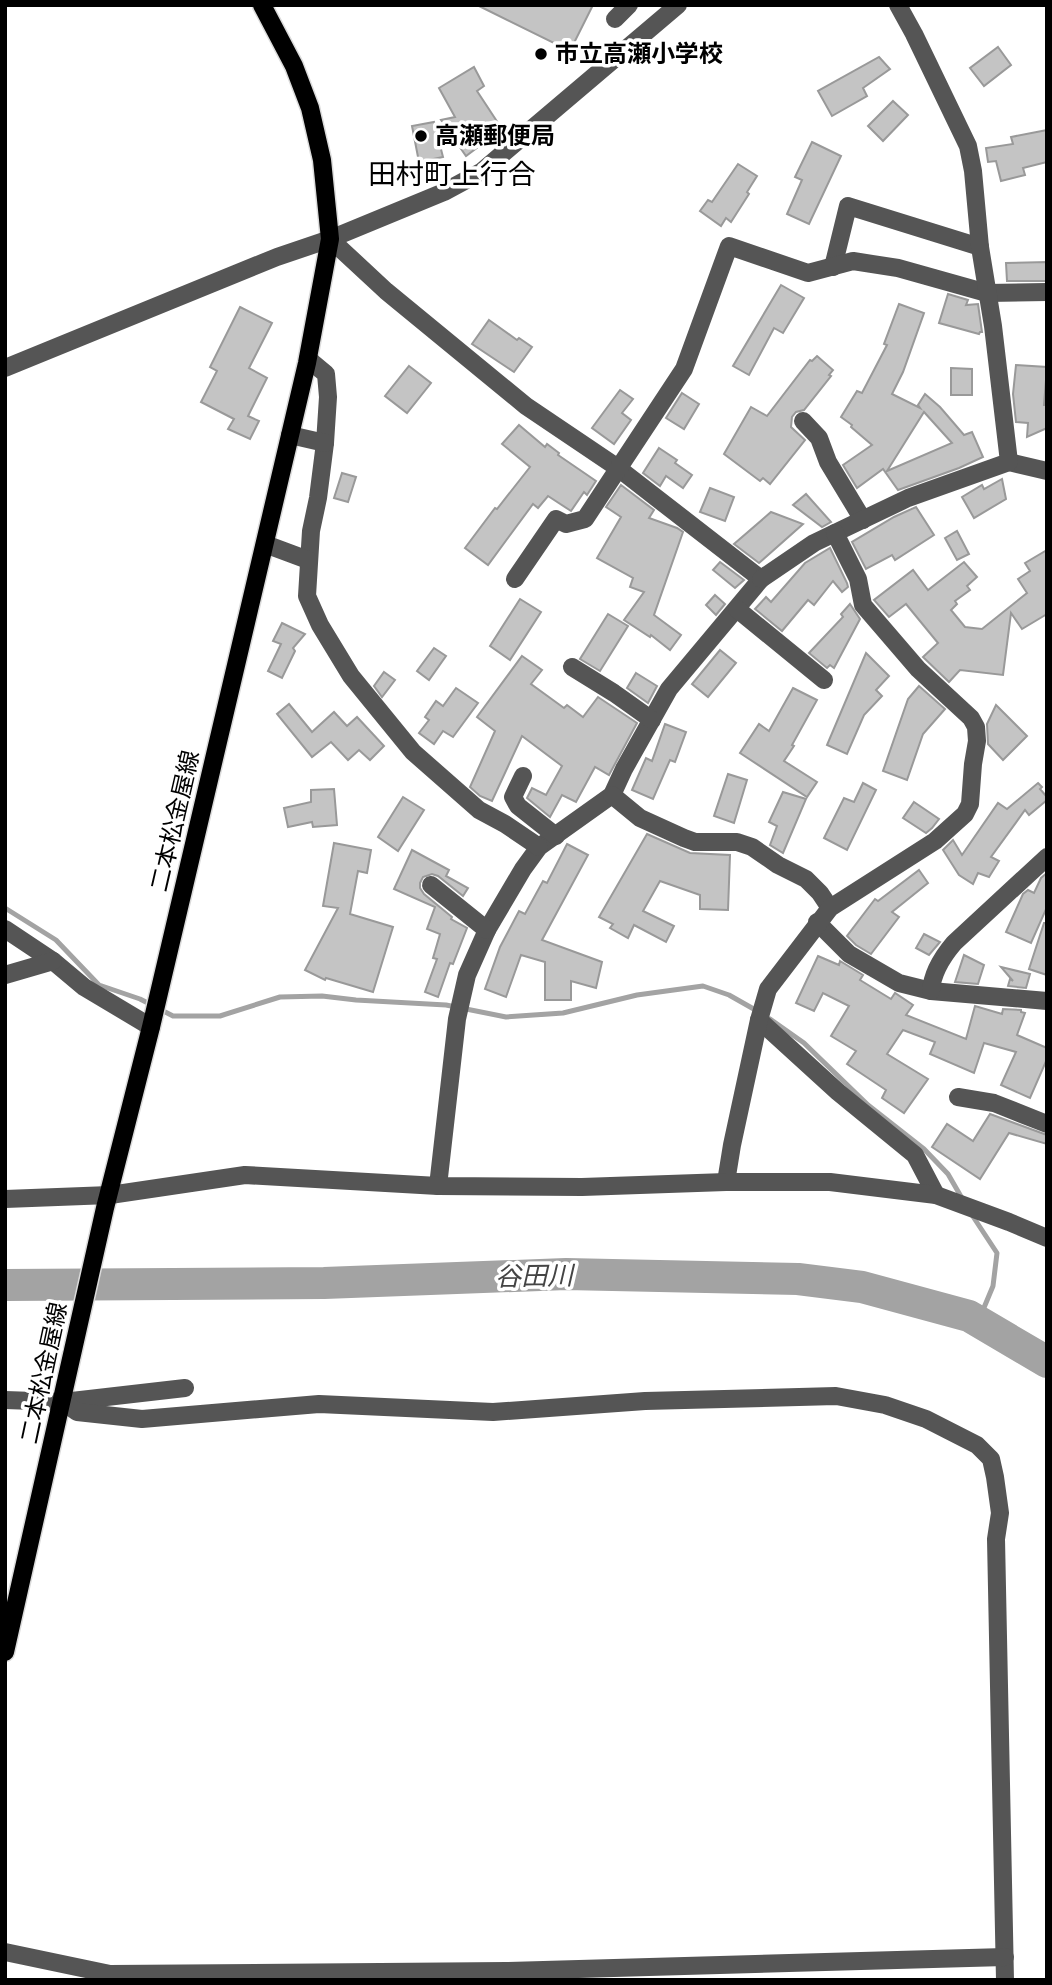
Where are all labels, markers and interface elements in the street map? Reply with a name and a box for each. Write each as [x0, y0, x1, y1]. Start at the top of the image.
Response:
place label: 市立高瀬小学校 [555, 40, 723, 67]
marker: 市立高瀬小学校 [533, 46, 549, 62]
place label: 高瀬郵便局 [435, 122, 555, 149]
marker: 高瀬郵便局 [413, 128, 429, 144]
district label: 田村町上行合 [368, 159, 536, 190]
street label: 二本松金屋線 [145, 748, 204, 894]
water label: 谷田川 [495, 1260, 576, 1292]
street label: 二本松金屋線 [15, 1300, 72, 1446]

